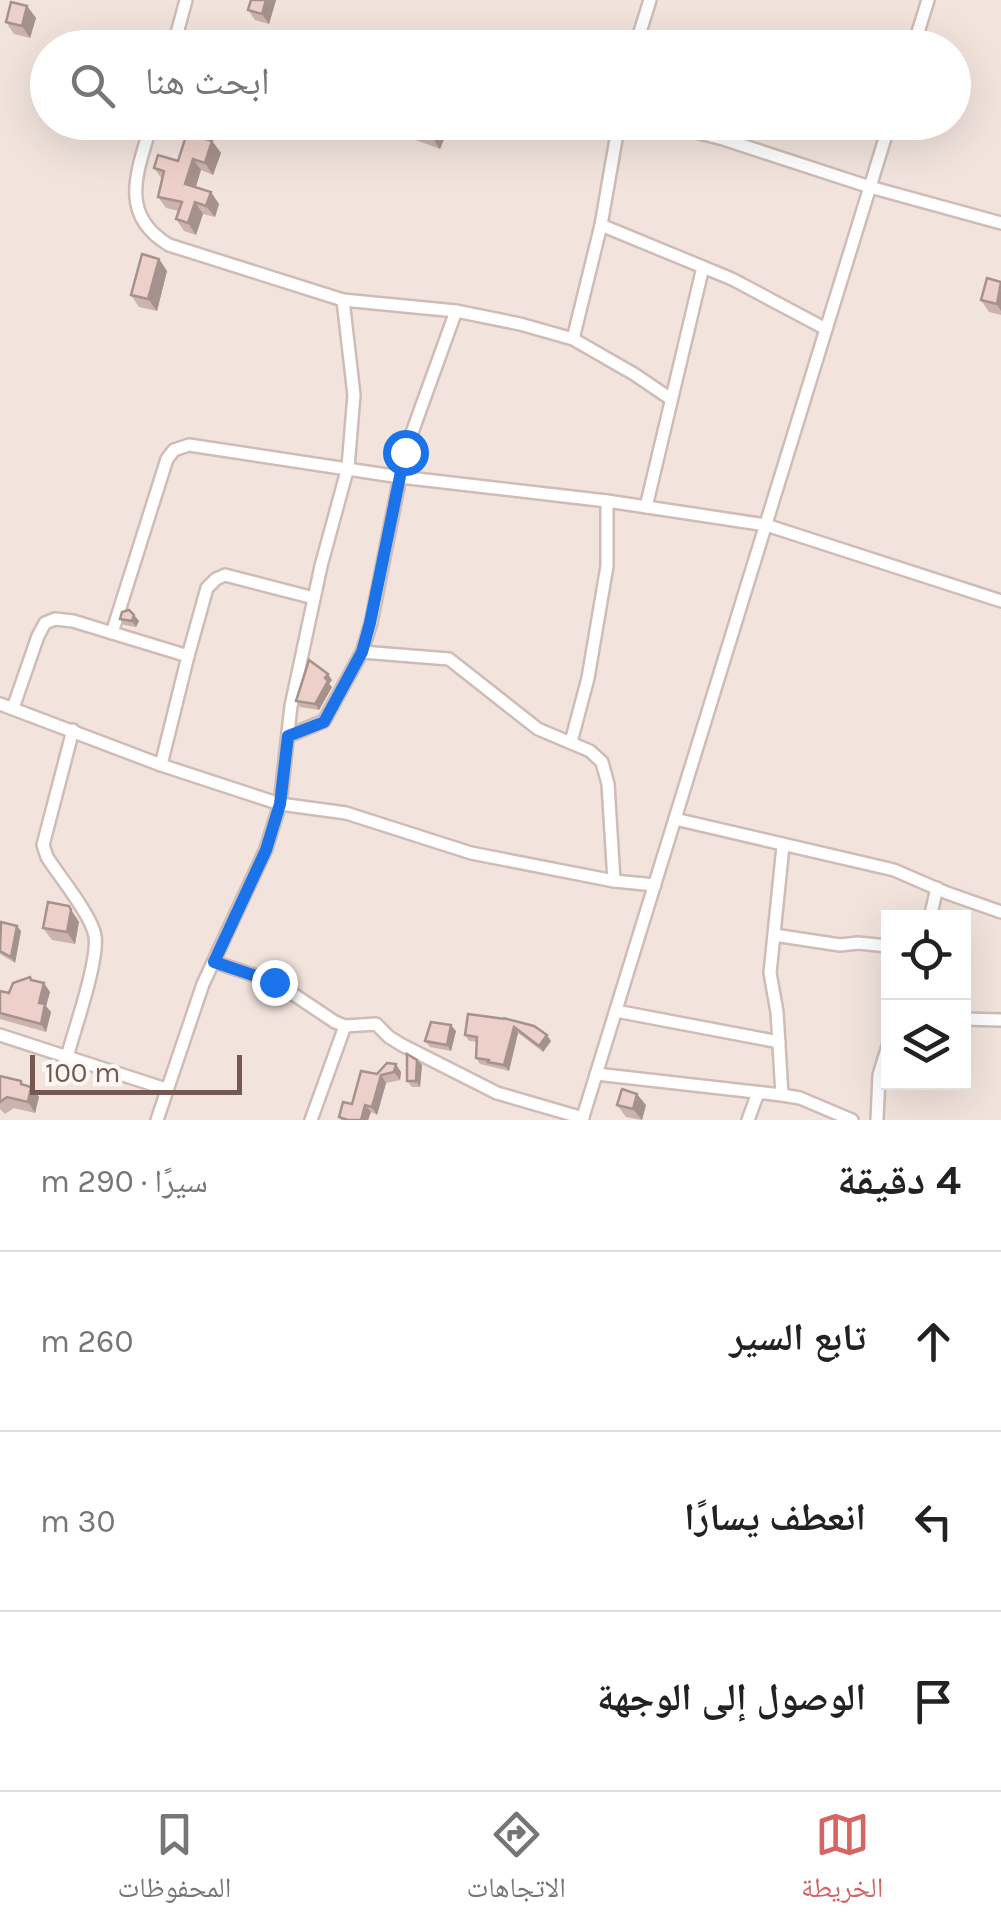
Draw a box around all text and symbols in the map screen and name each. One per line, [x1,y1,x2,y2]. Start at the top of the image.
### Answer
search box [30,30,971,140]
icon: search [65,58,120,113]
text: ابحث هنا [145,59,270,104]
route start [383,430,429,476]
map controls [881,910,971,1090]
button: locate [881,910,971,1000]
route end [252,960,298,1006]
button: layers [881,1000,971,1090]
scale bar [30,1050,242,1094]
text: 100 m [45,1056,120,1089]
text: 4 دقيقة [837,1155,961,1205]
text: سيرًا · 290 m [40,1163,208,1200]
icon: ahead [906,1314,961,1369]
text: تابع السير [730,1315,866,1360]
text: 260 m [40,1323,133,1360]
icon: left [906,1494,961,1549]
text: انعطف يسارًا [684,1495,866,1540]
text: 30 m [40,1503,115,1540]
icon: arrive [906,1674,961,1729]
text: الوصول إلى الوجهة [597,1675,866,1720]
tab: المحفوظات [118,1807,231,1915]
tab: الاتجاهات [467,1807,566,1915]
tab: الخريطة [801,1807,883,1915]

